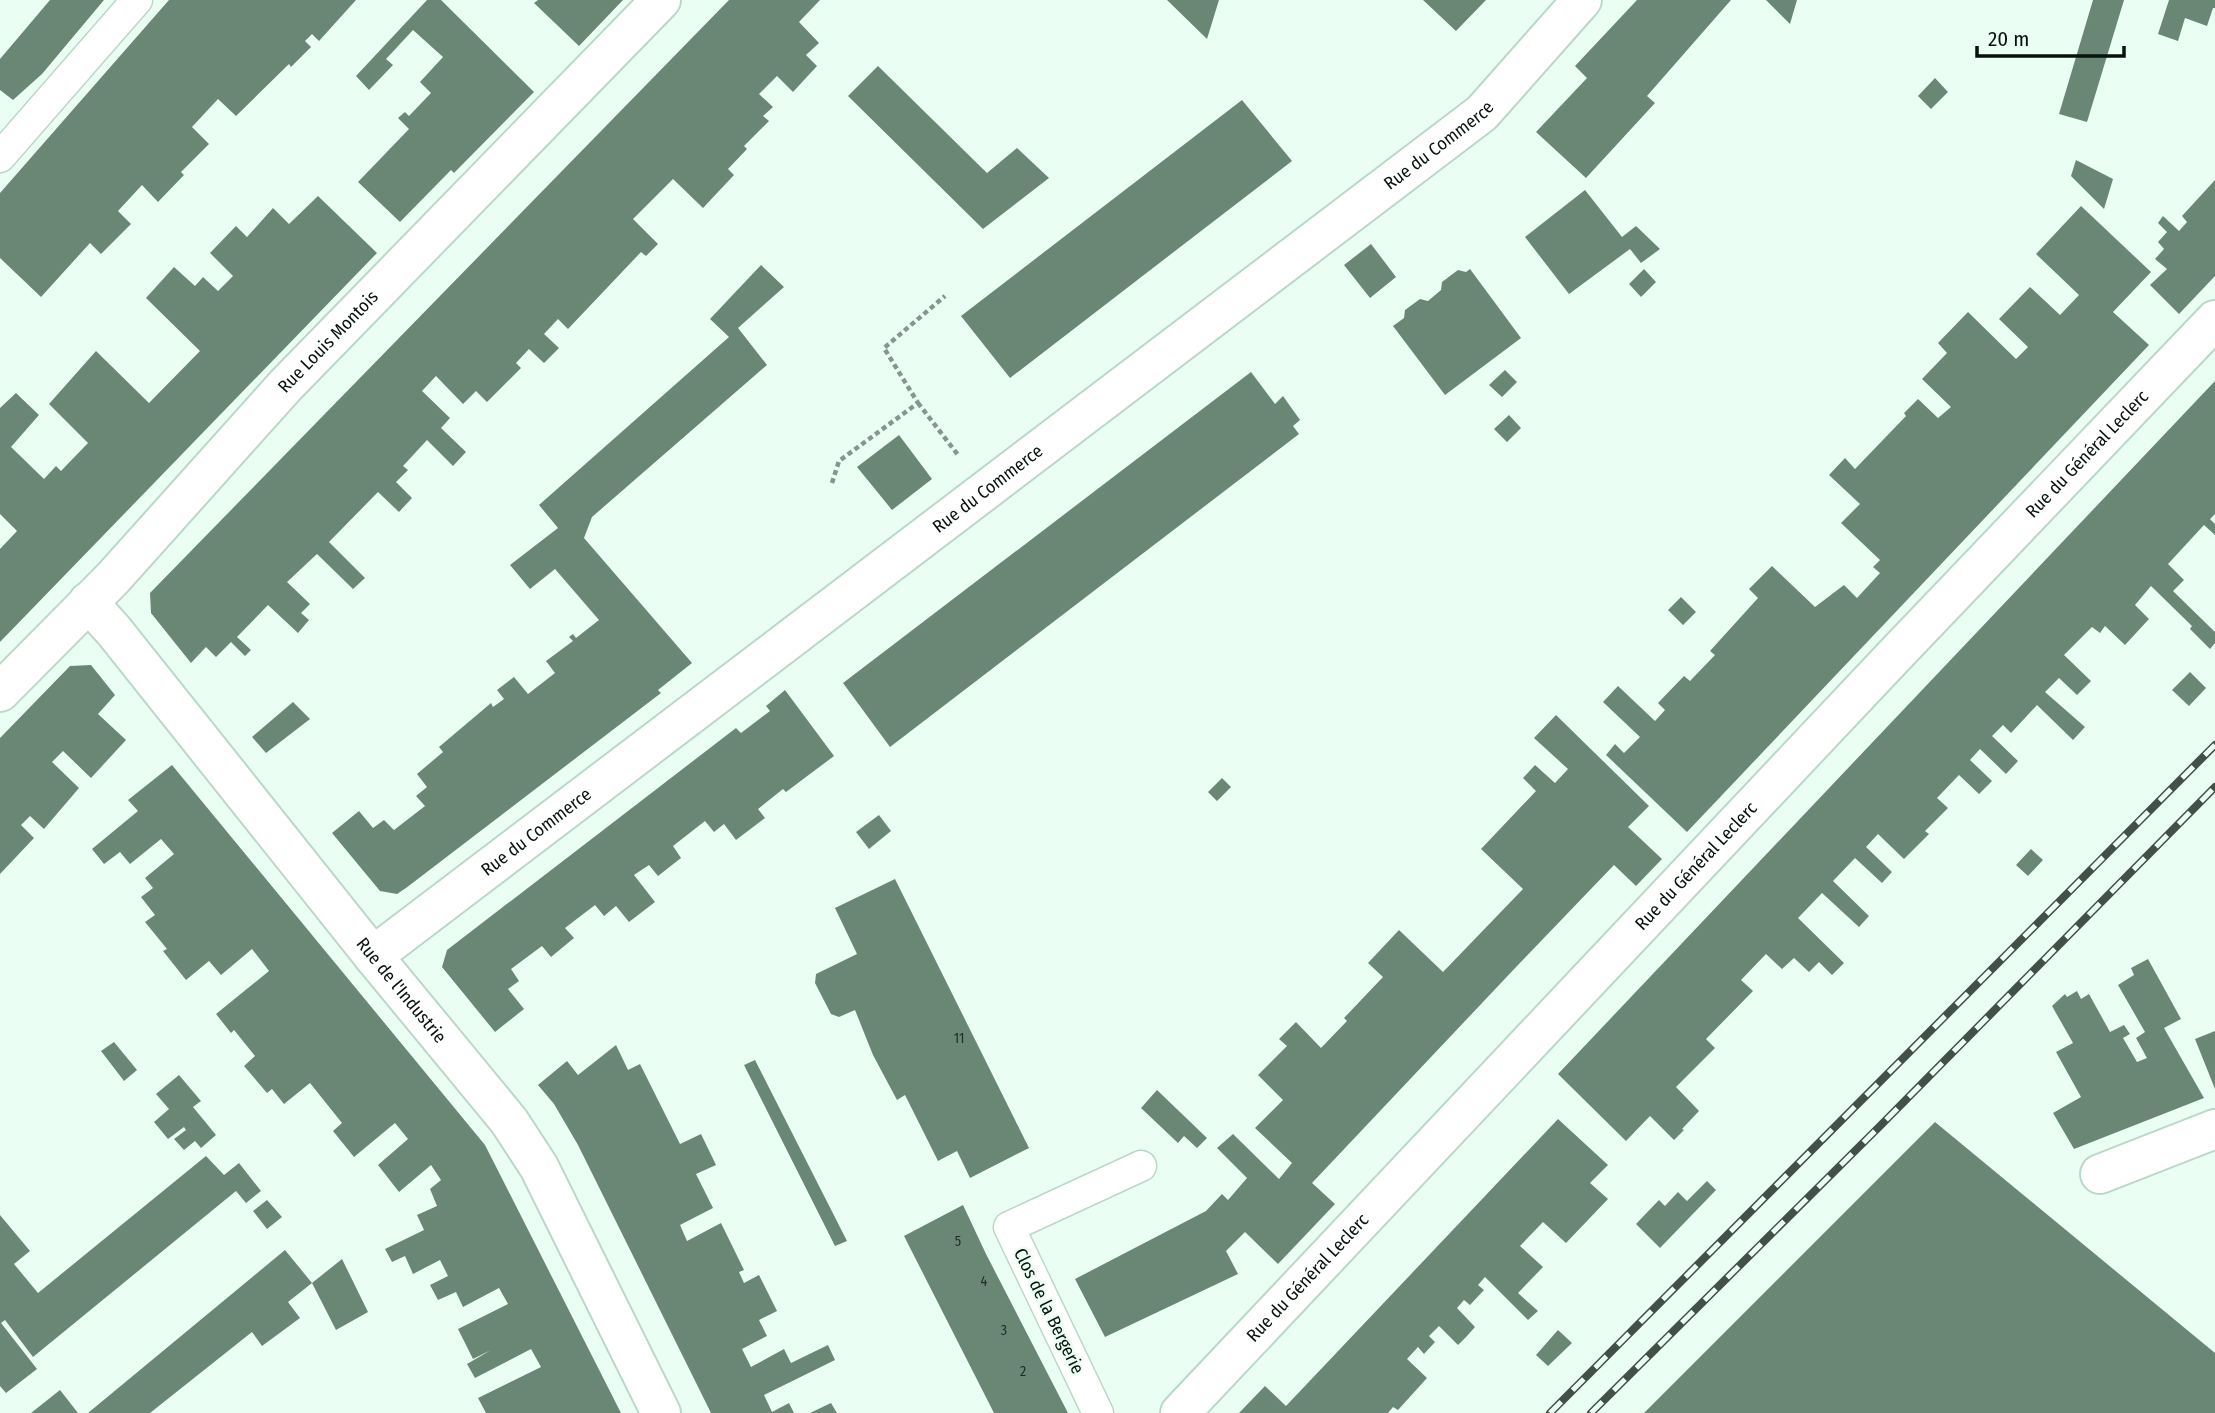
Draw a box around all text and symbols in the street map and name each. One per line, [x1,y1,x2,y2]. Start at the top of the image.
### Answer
scale bar [1977,14,2124,58]
text: 20 m [1988,26,2029,52]
street label: Rue du Commerce [1380,96,1498,195]
street label: Rue Louis Montois [273,286,383,397]
street label: Rue du Général Leclerc [2021,385,2153,522]
street label: Rue du Commerce [928,440,1047,538]
street label: Rue du Commerce [477,783,596,881]
street label: Rue du Général Leclerc [1630,797,1762,935]
street label: Rue de l'Industrie [352,933,451,1048]
house number: 11 [954,1030,964,1047]
street label: Rue du Général Leclerc [1242,1209,1373,1346]
house number: 5 [955,1233,961,1250]
street label: Clos de la Bergerie [1009,1245,1089,1377]
house number: 4 [981,1273,988,1290]
house number: 3 [1001,1322,1007,1339]
house number: 2 [1020,1363,1026,1380]

